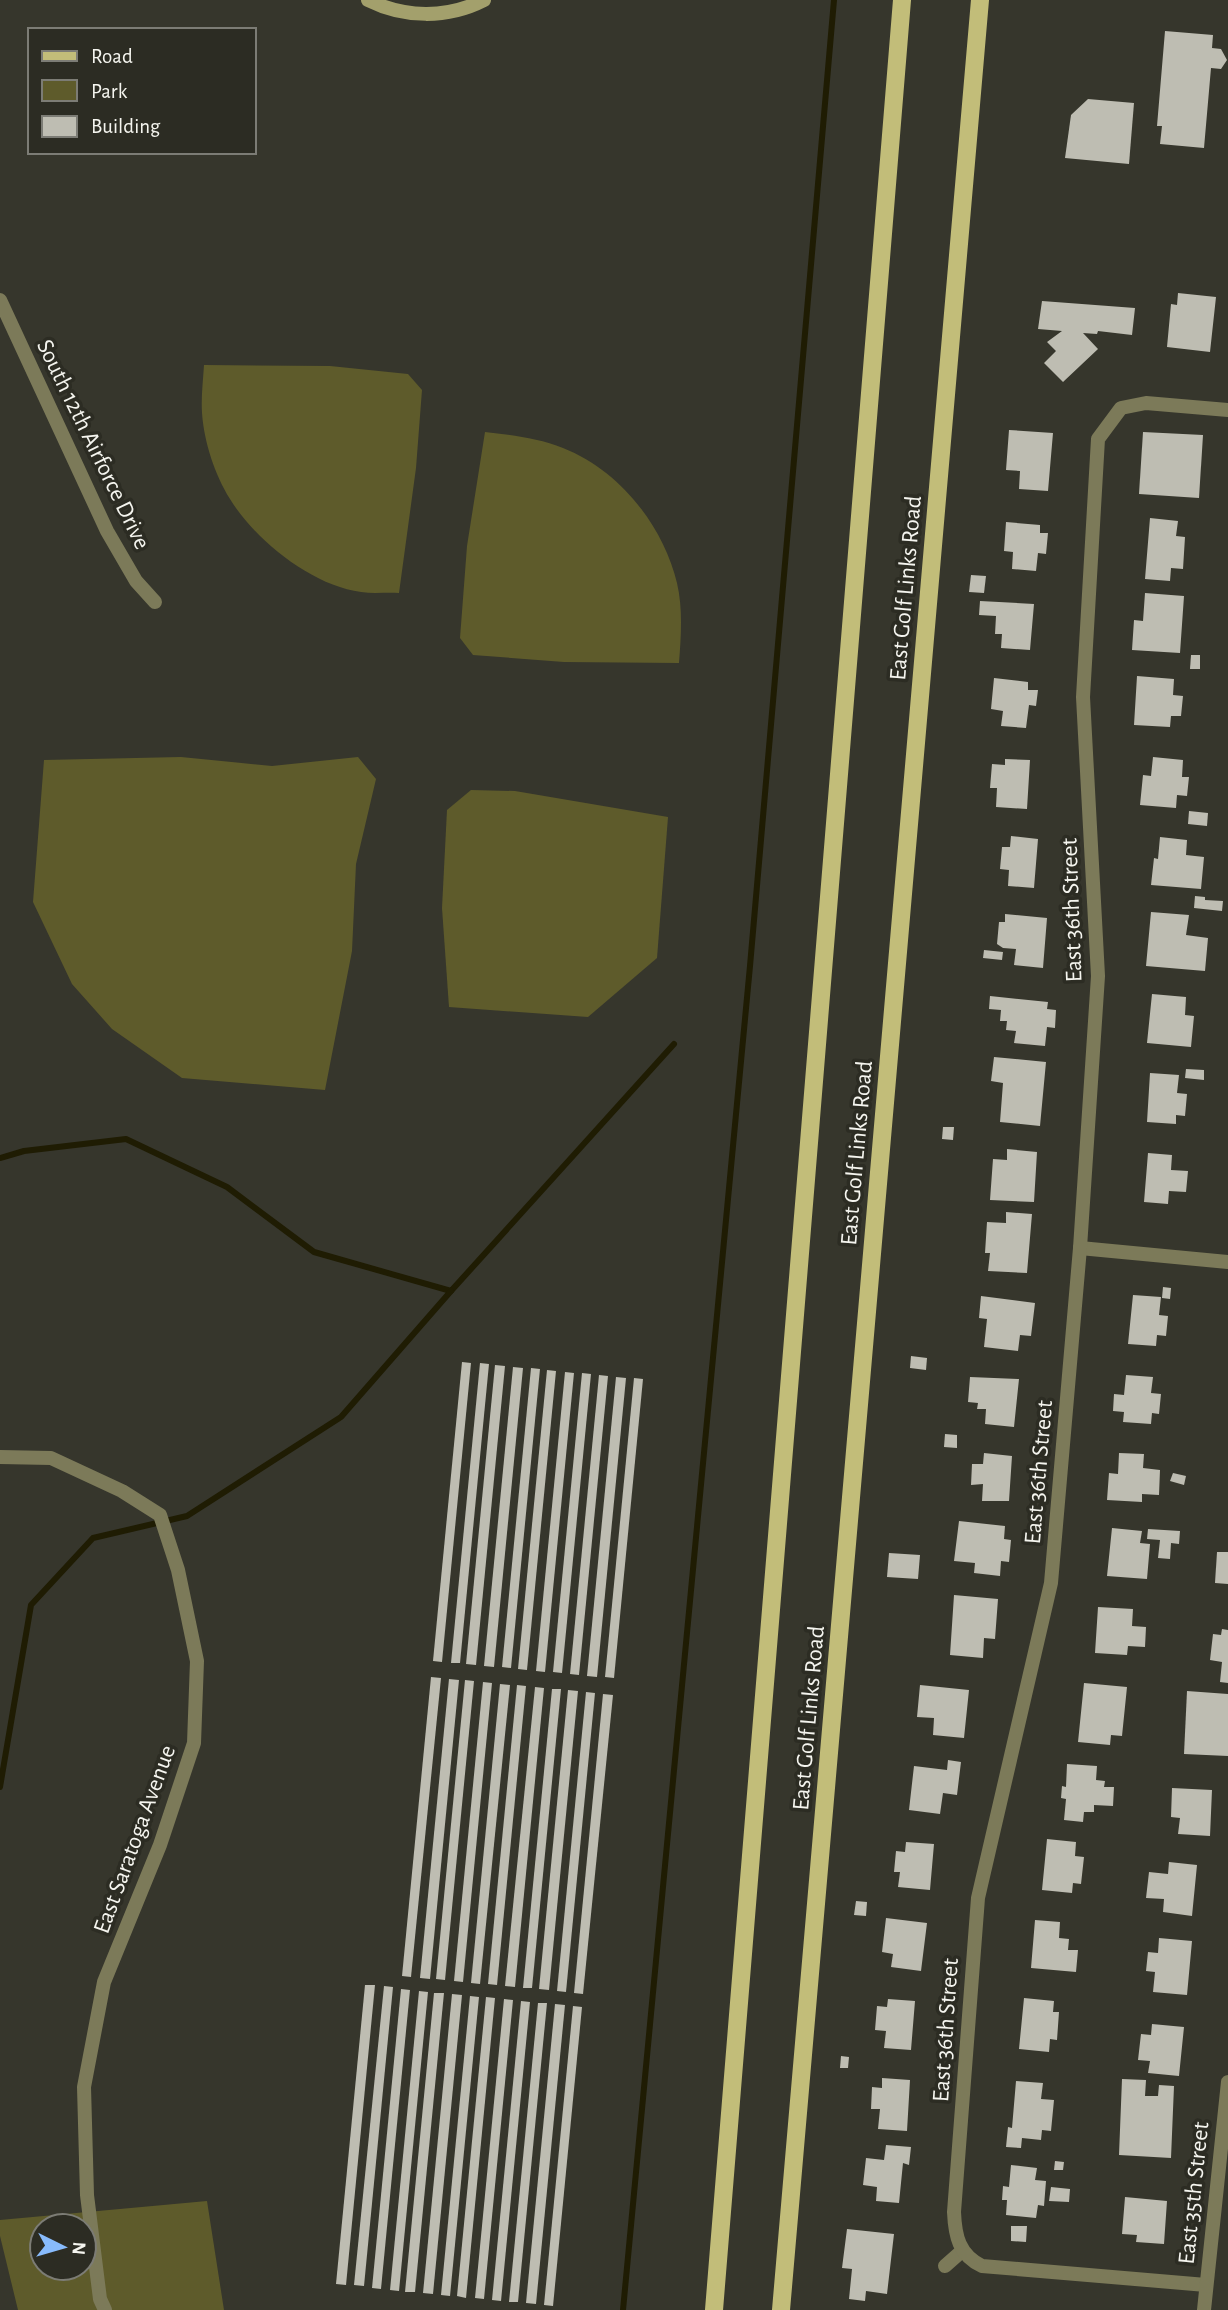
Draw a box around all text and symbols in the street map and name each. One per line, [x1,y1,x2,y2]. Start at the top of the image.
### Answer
legend [28,28,256,154]
text: Road [91,46,133,67]
text: Park [91,81,128,102]
text: Building [91,116,161,137]
street label: South 12th Airforce Drive [32,336,154,553]
street label: East Golf Links Road [886,495,926,681]
street label: East 36th Street [1057,837,1087,983]
street label: East Golf Links Road [837,1060,877,1246]
street label: East 36th Street [1021,1399,1057,1545]
street label: East Golf Links Road [789,1625,829,1811]
street label: East Saratoga Avenue [90,1742,180,1937]
street label: East 36th Street [929,1957,963,2103]
street label: East 35th Street [1175,2120,1213,2266]
north arrow [28,2212,98,2282]
text: N [68,2241,88,2256]

